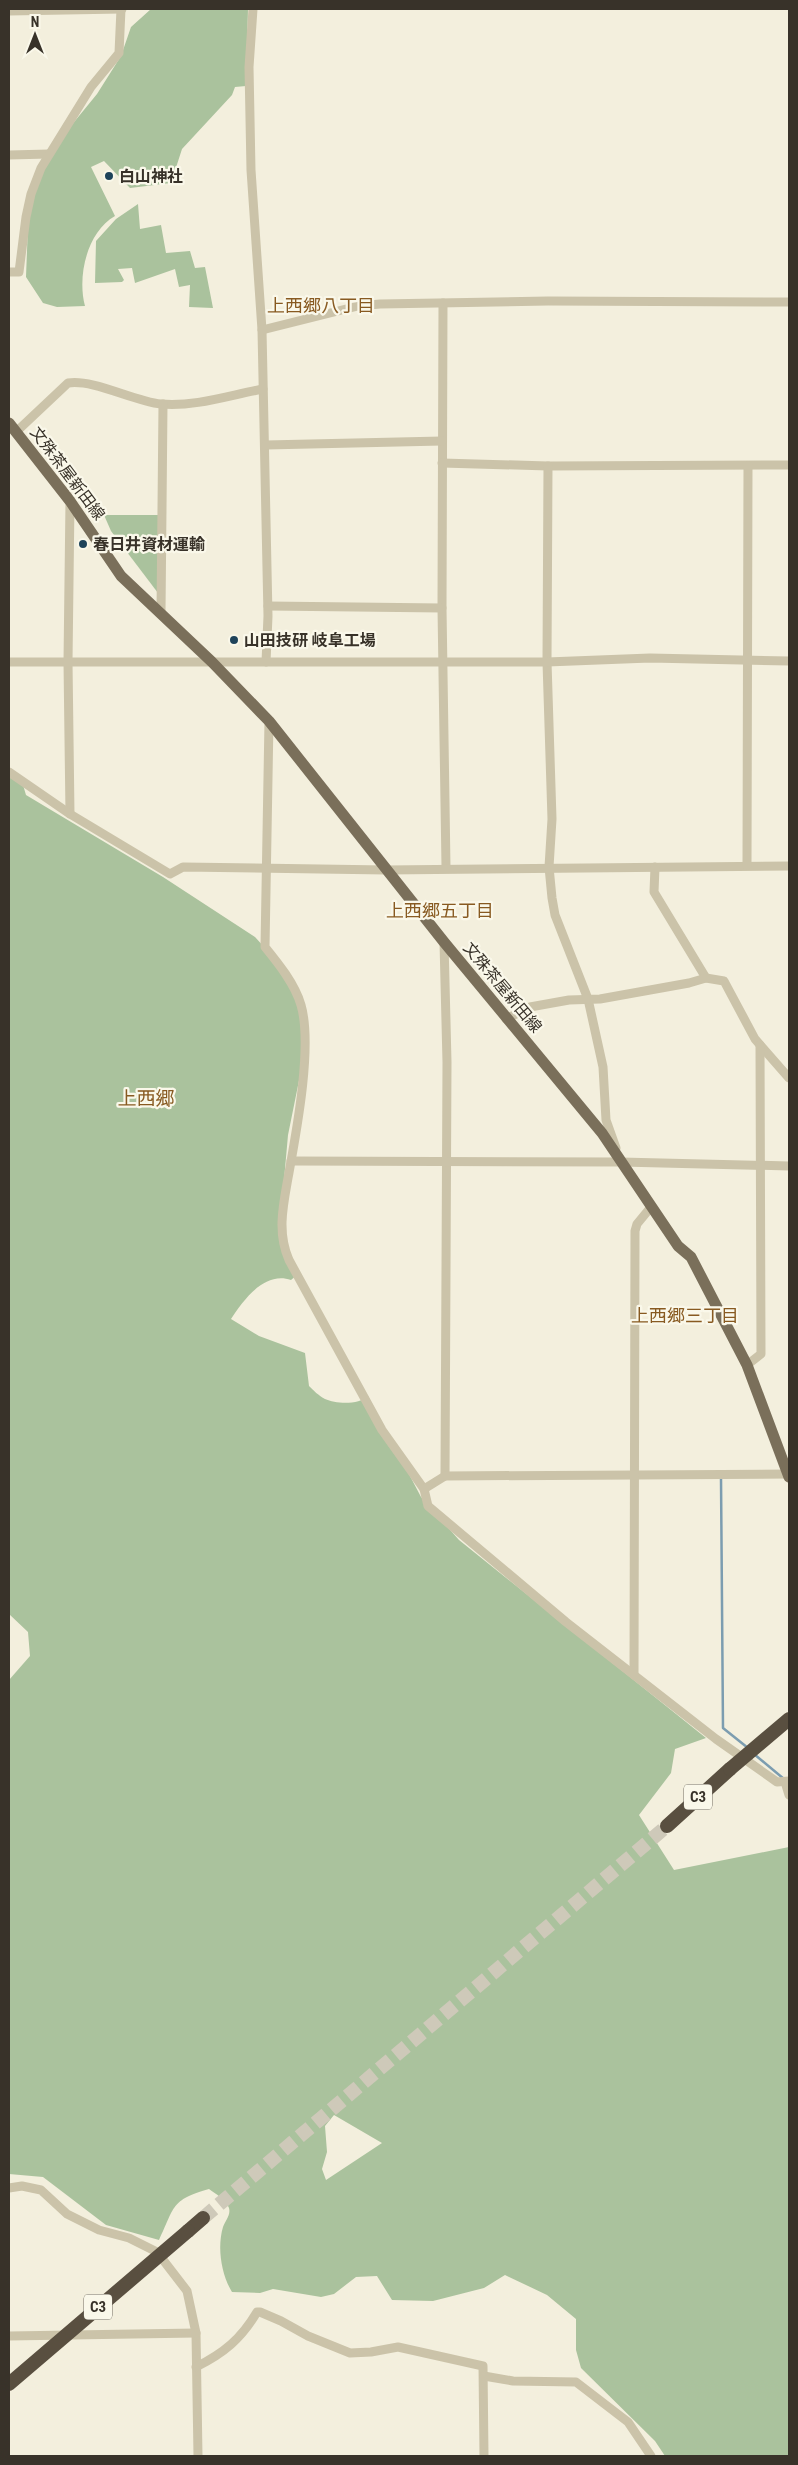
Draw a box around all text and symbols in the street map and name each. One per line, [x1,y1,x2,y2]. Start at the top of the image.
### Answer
north arrow [10,10,60,60]
text: N [31,14,39,30]
place label: 白山神社 [119,167,183,186]
marker: 白山神社 [103,170,115,182]
district label: 上西郷八丁目 [267,295,375,316]
street label: 文殊茶屋新田線 [26,423,109,524]
place label: 春日井資材運輸 [93,535,205,554]
marker: 春日井資材運輸 [77,538,89,550]
place label: 山田技研 岐阜工場 [244,631,376,650]
marker: 山田技研 岐阜工場 [228,634,240,646]
district label: 上西郷五丁目 [386,900,494,921]
street label: 文殊茶屋新田線 [459,938,546,1036]
district label: 上西郷 [117,1087,175,1110]
district label: 上西郷三丁目 [631,1305,739,1326]
road number: C3 [684,1784,712,1810]
road number: C3 [84,2294,112,2320]

